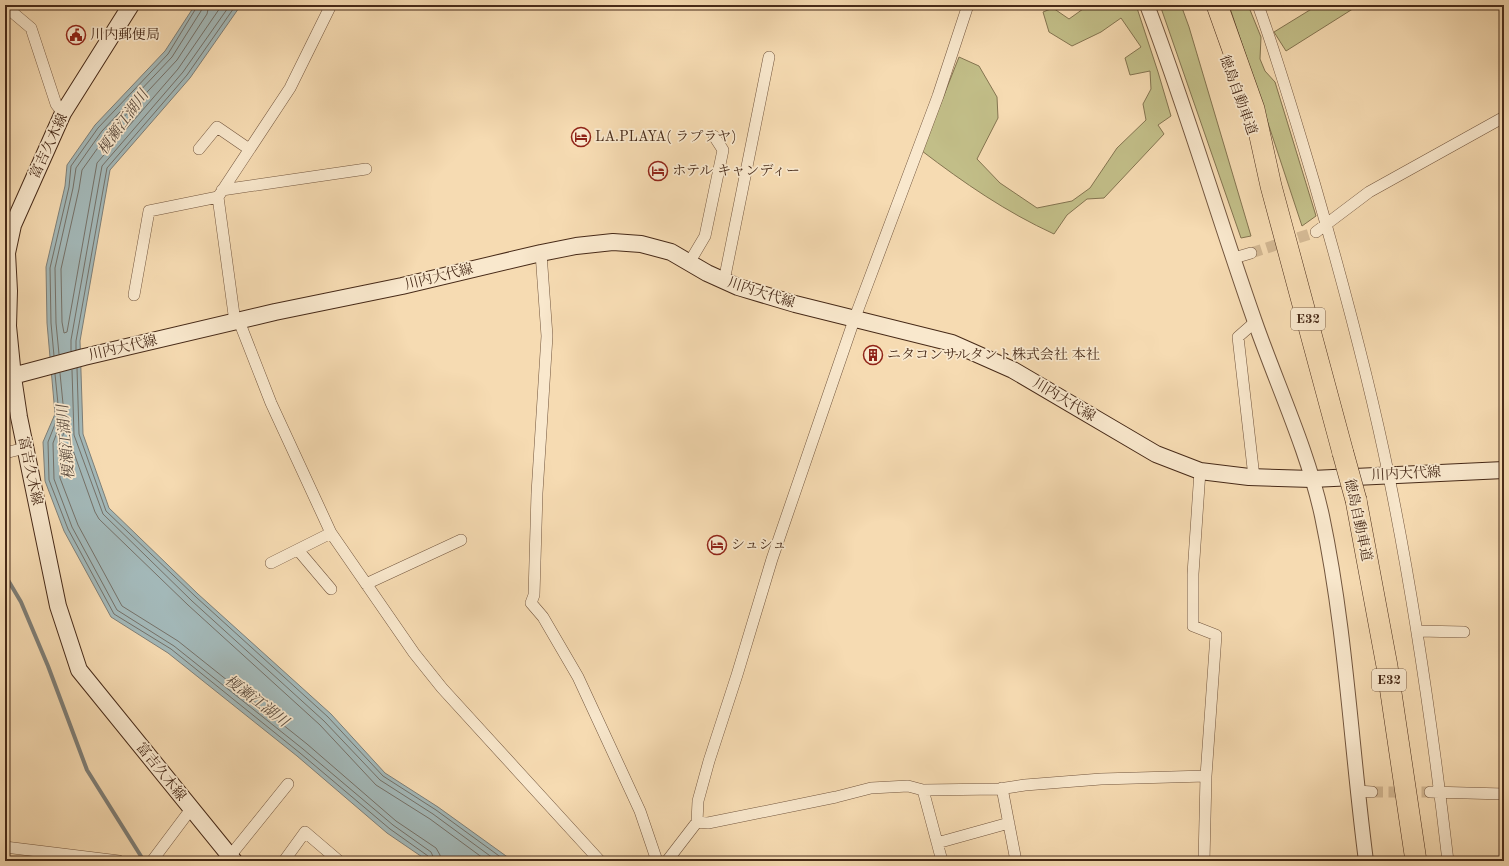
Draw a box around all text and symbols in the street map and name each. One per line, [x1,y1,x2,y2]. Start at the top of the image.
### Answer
public building icon: 川内郵便局 [65,24,87,46]
place label: 川内郵便局 [90,27,160,42]
street label: 徳島自動車道 [1217,53,1260,137]
water label: 榎瀬江湖川 [94,85,153,158]
street label: 富吉久木線 [27,111,70,181]
hotel icon: LA.PLAYA( ラプラヤ) [570,126,592,148]
place label: LA.PLAYA( ラプラヤ) [595,130,737,144]
hotel icon: ホテル キャンディー [647,160,669,182]
place label: ホテル キャンディー [672,163,800,178]
street label: 川内大代線 [403,261,475,292]
street label: 川内大代線 [726,275,797,310]
road number: E32 [1291,308,1325,330]
street label: 川内大代線 [87,332,159,363]
building icon: ニタコンサルタント株式会社 本社 [862,344,884,366]
place label: ニタコンサルタント株式会社 本社 [887,347,1100,362]
street label: 川内大代線 [1030,375,1098,424]
water label: 榎瀬江湖川 [54,402,78,480]
street label: 富吉久木線 [16,435,45,507]
street label: 川内大代線 [1371,464,1441,483]
street label: 徳島自動車道 [1342,477,1375,563]
hotel icon: シュシュ [706,534,728,556]
place label: シュシュ [731,538,786,552]
road number: E32 [1372,669,1406,691]
water label: 榎瀬江湖川 [222,672,293,732]
street label: 富吉久木線 [134,740,189,804]

